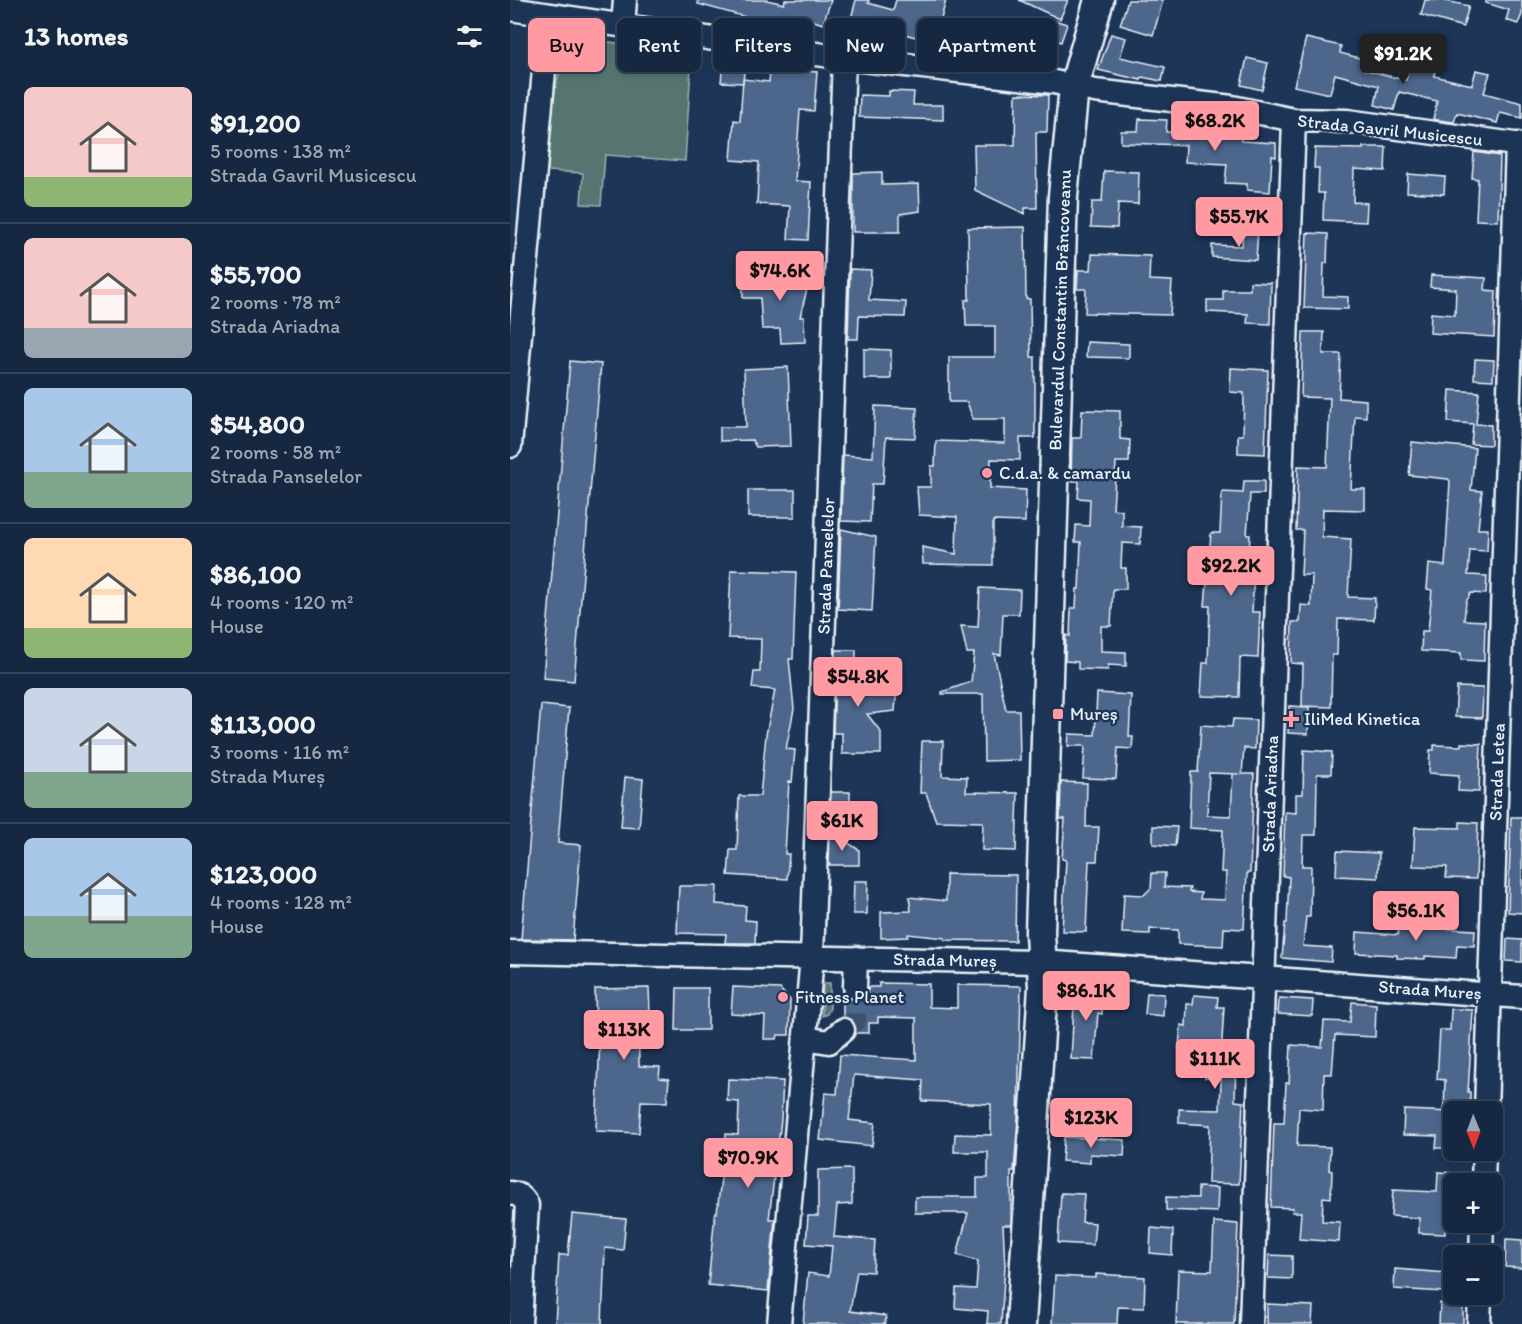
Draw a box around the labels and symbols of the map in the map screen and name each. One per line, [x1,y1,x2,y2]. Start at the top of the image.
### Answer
pin: $91.2K [1354,34,1452,85]
pin: $68.2K [1166,101,1264,152]
street label: Strada Gavril Musicescu [1296,109,1484,151]
street label: Bulevardul Constantin Brâncoveanu [1044,169,1076,451]
pin: $55.7K [1190,197,1288,248]
pin: $74.6K [731,251,829,302]
place label: C.d.a. & camardu [999,462,1131,484]
marker: C.d.a. & camardu [980,466,994,480]
street label: Strada Panselelor [813,497,839,635]
pin: $92.2K [1182,546,1280,597]
pin: $54.8K [809,657,907,708]
place label: Mureș [1070,703,1118,725]
marker: Mureș [1051,707,1065,721]
place label: IliMed Kinetica [1304,708,1421,730]
marker: IliMed Kinetica [1282,710,1300,728]
street label: Strada Letea [1484,723,1510,821]
street label: Strada Ariadna [1257,735,1283,853]
pin: $61K [806,801,878,852]
pin: $56.1K [1367,891,1465,942]
street label: Strada Mureș [893,948,997,972]
pin: $86.1K [1037,971,1135,1022]
street label: Strada Mureș [1378,975,1482,1005]
place label: Fitness Planet [795,986,904,1008]
marker: Fitness Planet [776,990,790,1004]
pin: $113K [582,1010,666,1061]
pin: $111K [1173,1039,1257,1090]
pin: $123K [1049,1098,1133,1149]
north arrow [1443,1101,1503,1161]
pin: $70.9K [699,1138,797,1189]

